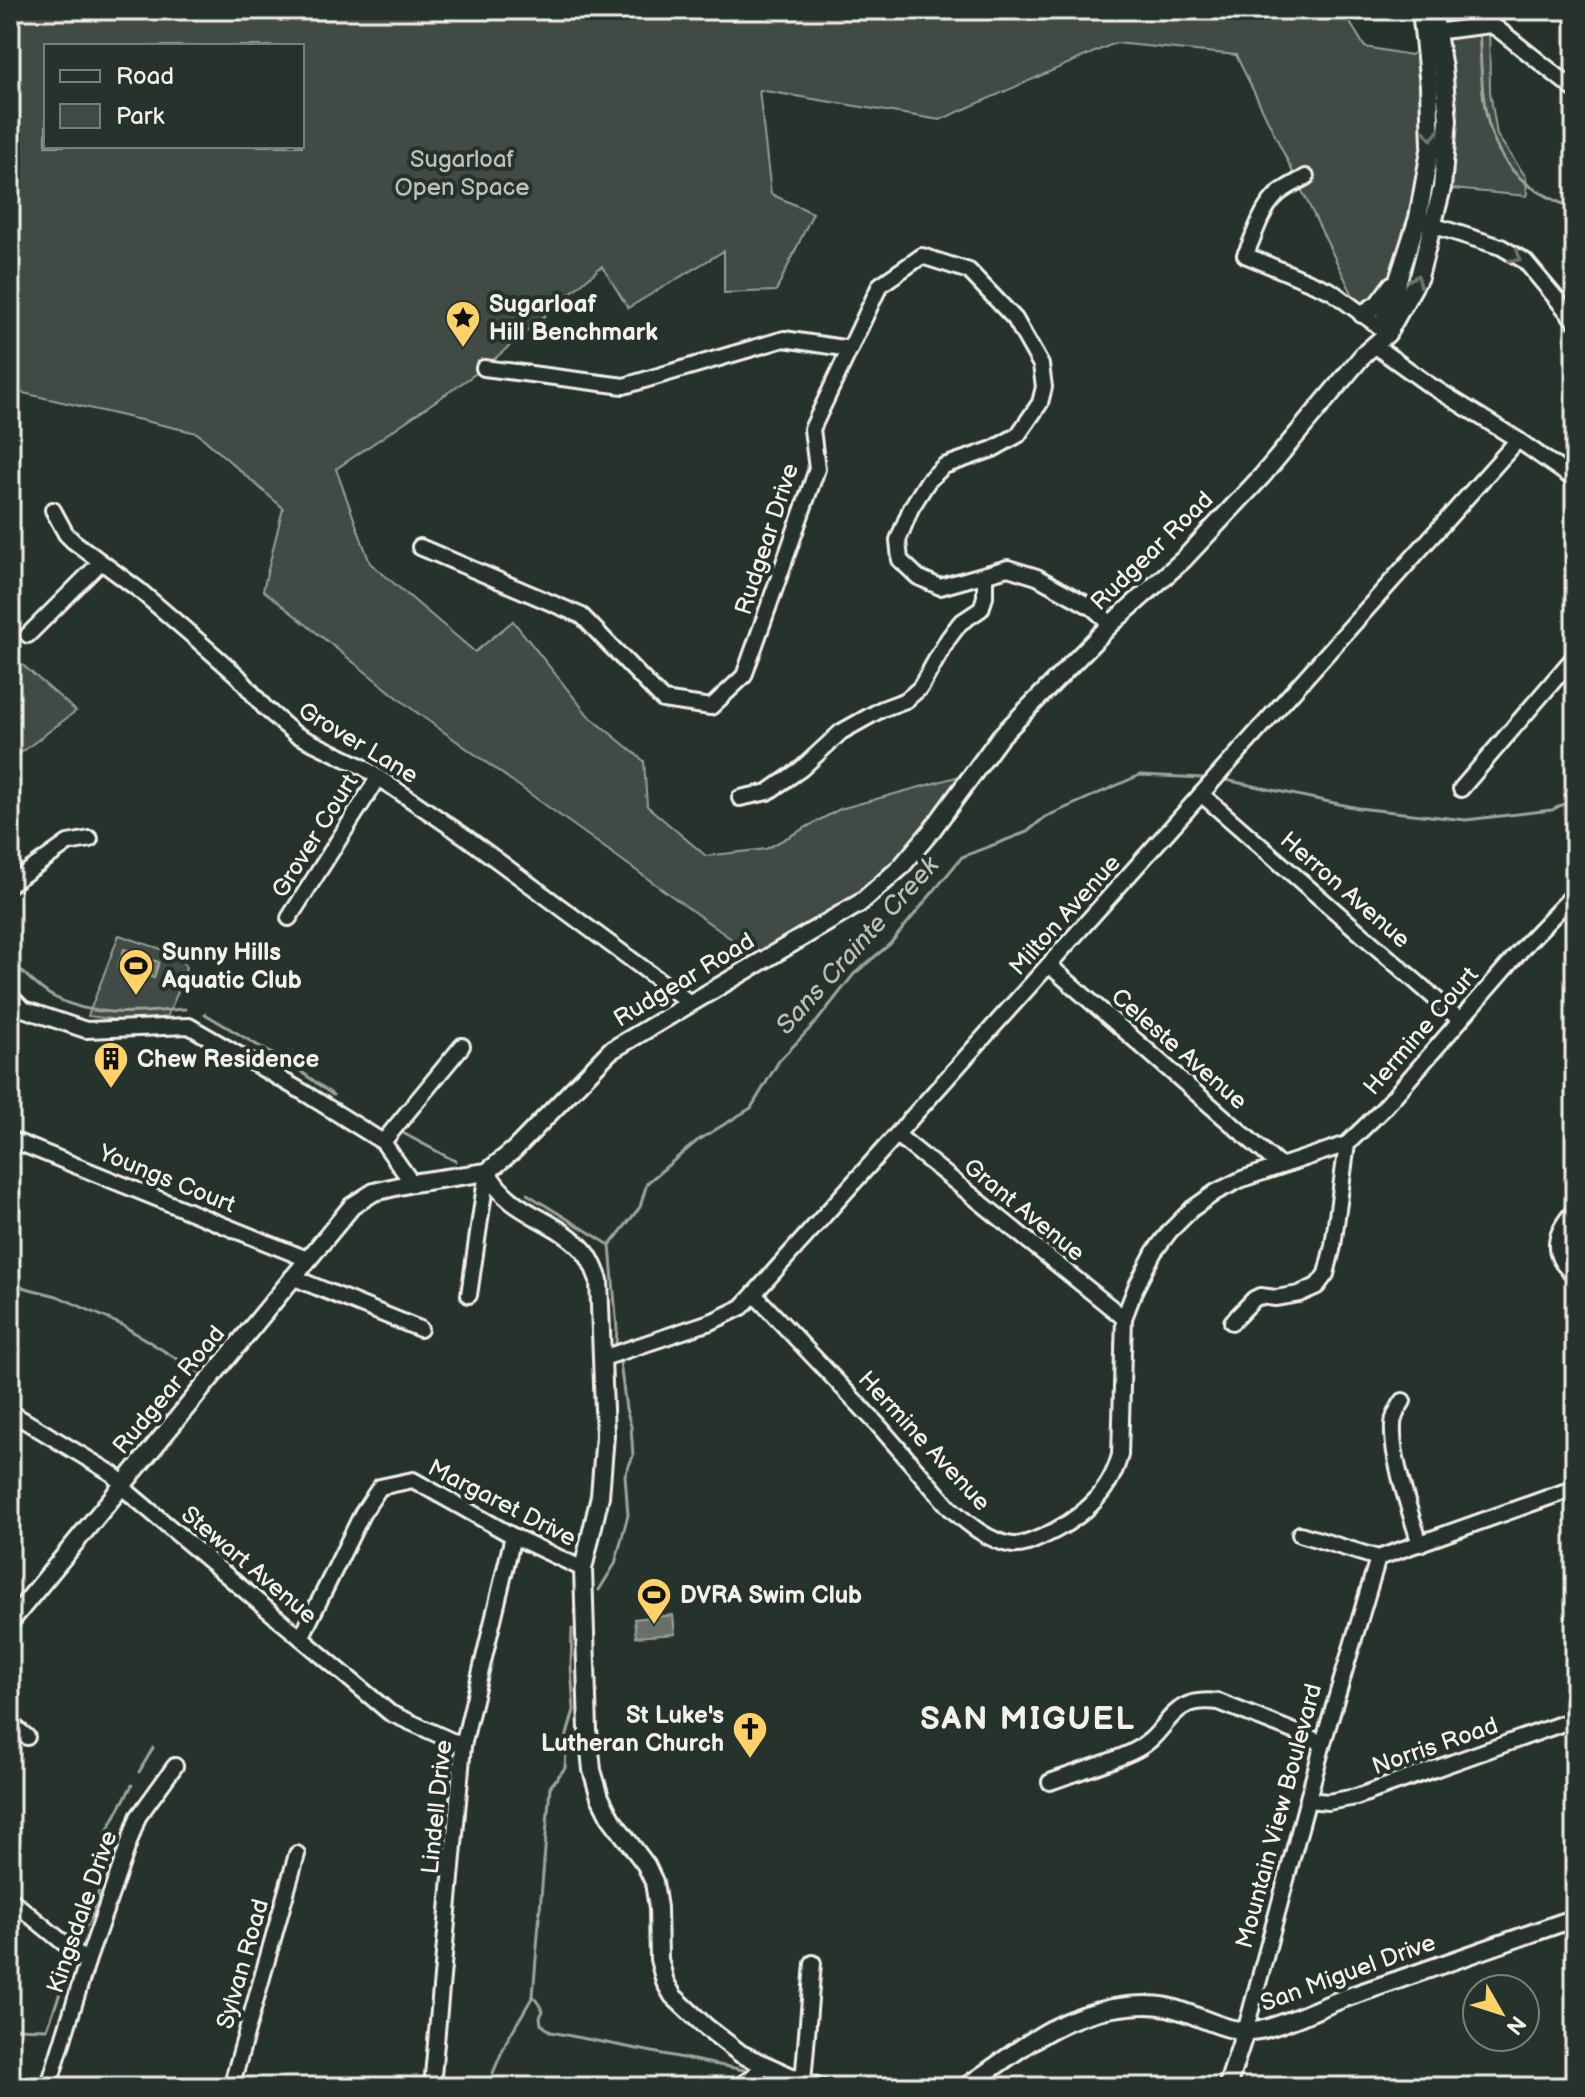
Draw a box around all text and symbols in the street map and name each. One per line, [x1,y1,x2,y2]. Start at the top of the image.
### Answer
legend [44,44,304,148]
text: Road [116,62,174,91]
text: Park [116,102,164,131]
one-way arrow [1422,129,1439,142]
park label: Sugarloaf Open Space [395,145,530,202]
one-way arrow [1508,247,1522,262]
one-way arrow [1406,273,1422,288]
place label: Sugarloaf Hill Benchmark [489,290,658,347]
place icon: Sugarloaf Hill Benchmark [444,299,482,349]
street label: Rudgear Drive [729,460,805,618]
street label: Rudgear Road [1085,485,1219,617]
street label: Grover Lane [293,696,423,790]
street label: Grover Court [265,768,365,903]
street label: Herron Avenue [1274,826,1416,954]
street label: Milton Avenue [1003,849,1127,981]
water label: Sans Crainte Creek [770,850,947,1041]
street label: Rudgear Road [608,927,760,1033]
place label: Sunny Hills Aquatic Club [161,938,302,995]
sports icon: Sunny Hills Aquatic Club [117,947,155,997]
street label: Hermine Court [1357,961,1485,1101]
street label: Celeste Avenue [1105,982,1253,1116]
building icon: Chew Residence [92,1040,130,1090]
place label: Chew Residence [137,1045,319,1074]
street label: Youngs Court [94,1138,240,1220]
street label: Grant Avenue [957,1152,1091,1268]
street label: Rudgear Road [107,1320,231,1460]
street label: Hermine Avenue [852,1365,996,1517]
street label: Margaret Drive [423,1453,581,1553]
street label: Stewart Avenue [175,1500,323,1630]
sports icon: DVRA Swim Club [635,1576,673,1626]
place label: DVRA Swim Club [680,1581,862,1610]
street label: Mountain View Boulevard [1230,1681,1328,1951]
district label: SAN MIGUEL [920,1700,1136,1739]
place label: St Luke's Lutheran Church [541,1701,724,1758]
church icon: St Luke's Lutheran Church [731,1710,769,1760]
street label: Norris Road [1368,1711,1502,1781]
street label: Lindell Drive [416,1739,458,1875]
street label: Kingsdale Drive [41,1827,123,1997]
street label: Sylvan Road [211,1896,275,2032]
street label: San Miguel Drive [1257,1928,1439,2018]
north arrow [1461,1973,1541,2053]
text: N [1500,2010,1531,2040]

